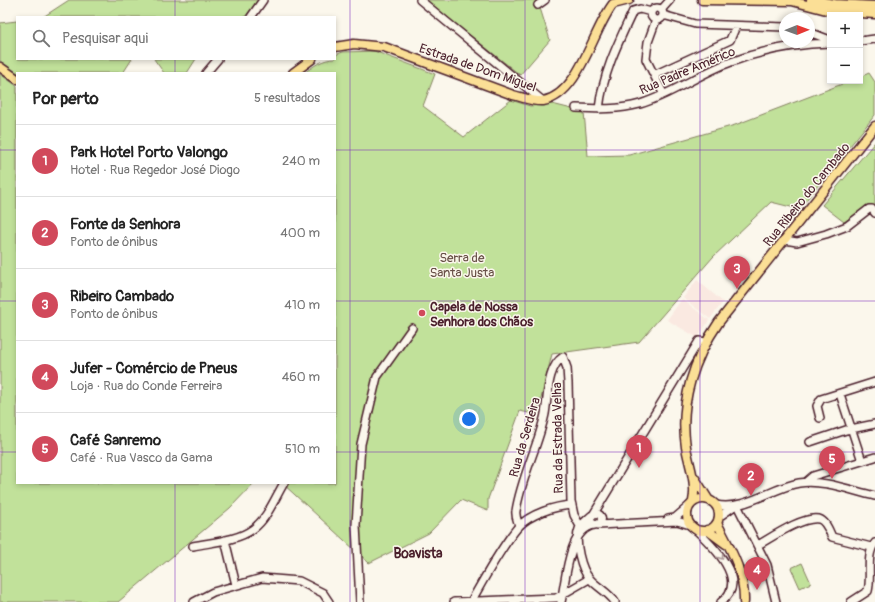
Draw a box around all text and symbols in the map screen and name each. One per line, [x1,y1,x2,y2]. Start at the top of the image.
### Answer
north arrow [779,12,815,48]
map controls [827,12,863,84]
button: + [827,12,863,48]
search box [16,16,336,60]
icon: search [30,27,52,49]
text: Pesquisar aqui [62,29,148,48]
street label: Estrada de Dom Miguel [417,40,538,96]
street label: Rua Padre Américo [637,43,738,98]
button: − [827,48,863,84]
text: Por perto [32,88,99,109]
text: 5 resultados [254,90,320,106]
street label: Rua Ribeiro do Cambado [760,139,854,250]
text: Park Hotel Porto Valongo [70,143,228,162]
text: 1 [42,153,48,169]
text: 240 m [282,153,320,169]
text: Hotel · Rua Regedor José Diogo [70,162,240,178]
text: Fonte da Senhora [70,215,181,234]
text: 2 [41,225,49,241]
text: 400 m [280,225,320,241]
text: Ponto de ônibus [70,234,158,250]
park label: Serra de Santa Justa [430,250,494,281]
pin: 3 [724,256,750,289]
text: Ribeiro Cambado [70,287,174,306]
text: 3 [41,297,49,313]
text: 410 m [284,297,320,313]
place label: Capela de Nossa Senhora dos Chãos [430,299,533,330]
text: Ponto de ônibus [70,306,158,322]
marker: Capela de Nossa Senhora dos Chãos [417,308,427,318]
text: Jufer - Comércio de Pneus [70,359,237,378]
text: 4 [41,369,49,385]
text: 460 m [282,369,320,385]
text: Loja · Rua do Conde Ferreira [70,378,222,394]
street label: Rua da Estrada Velha [549,382,567,494]
street label: Rua da Serdeira [506,395,544,479]
your location [459,409,479,429]
text: Café Sanremo [70,431,161,450]
pin: 1 [626,435,652,468]
text: 5 [41,441,49,457]
text: 510 m [285,441,320,457]
pin: 5 [819,446,845,479]
text: Café · Rua Vasco da Gama [70,450,213,466]
pin: 2 [738,463,764,496]
district label: Boavista [393,545,443,562]
one-way arrow [716,553,724,560]
pin: 4 [744,557,770,590]

